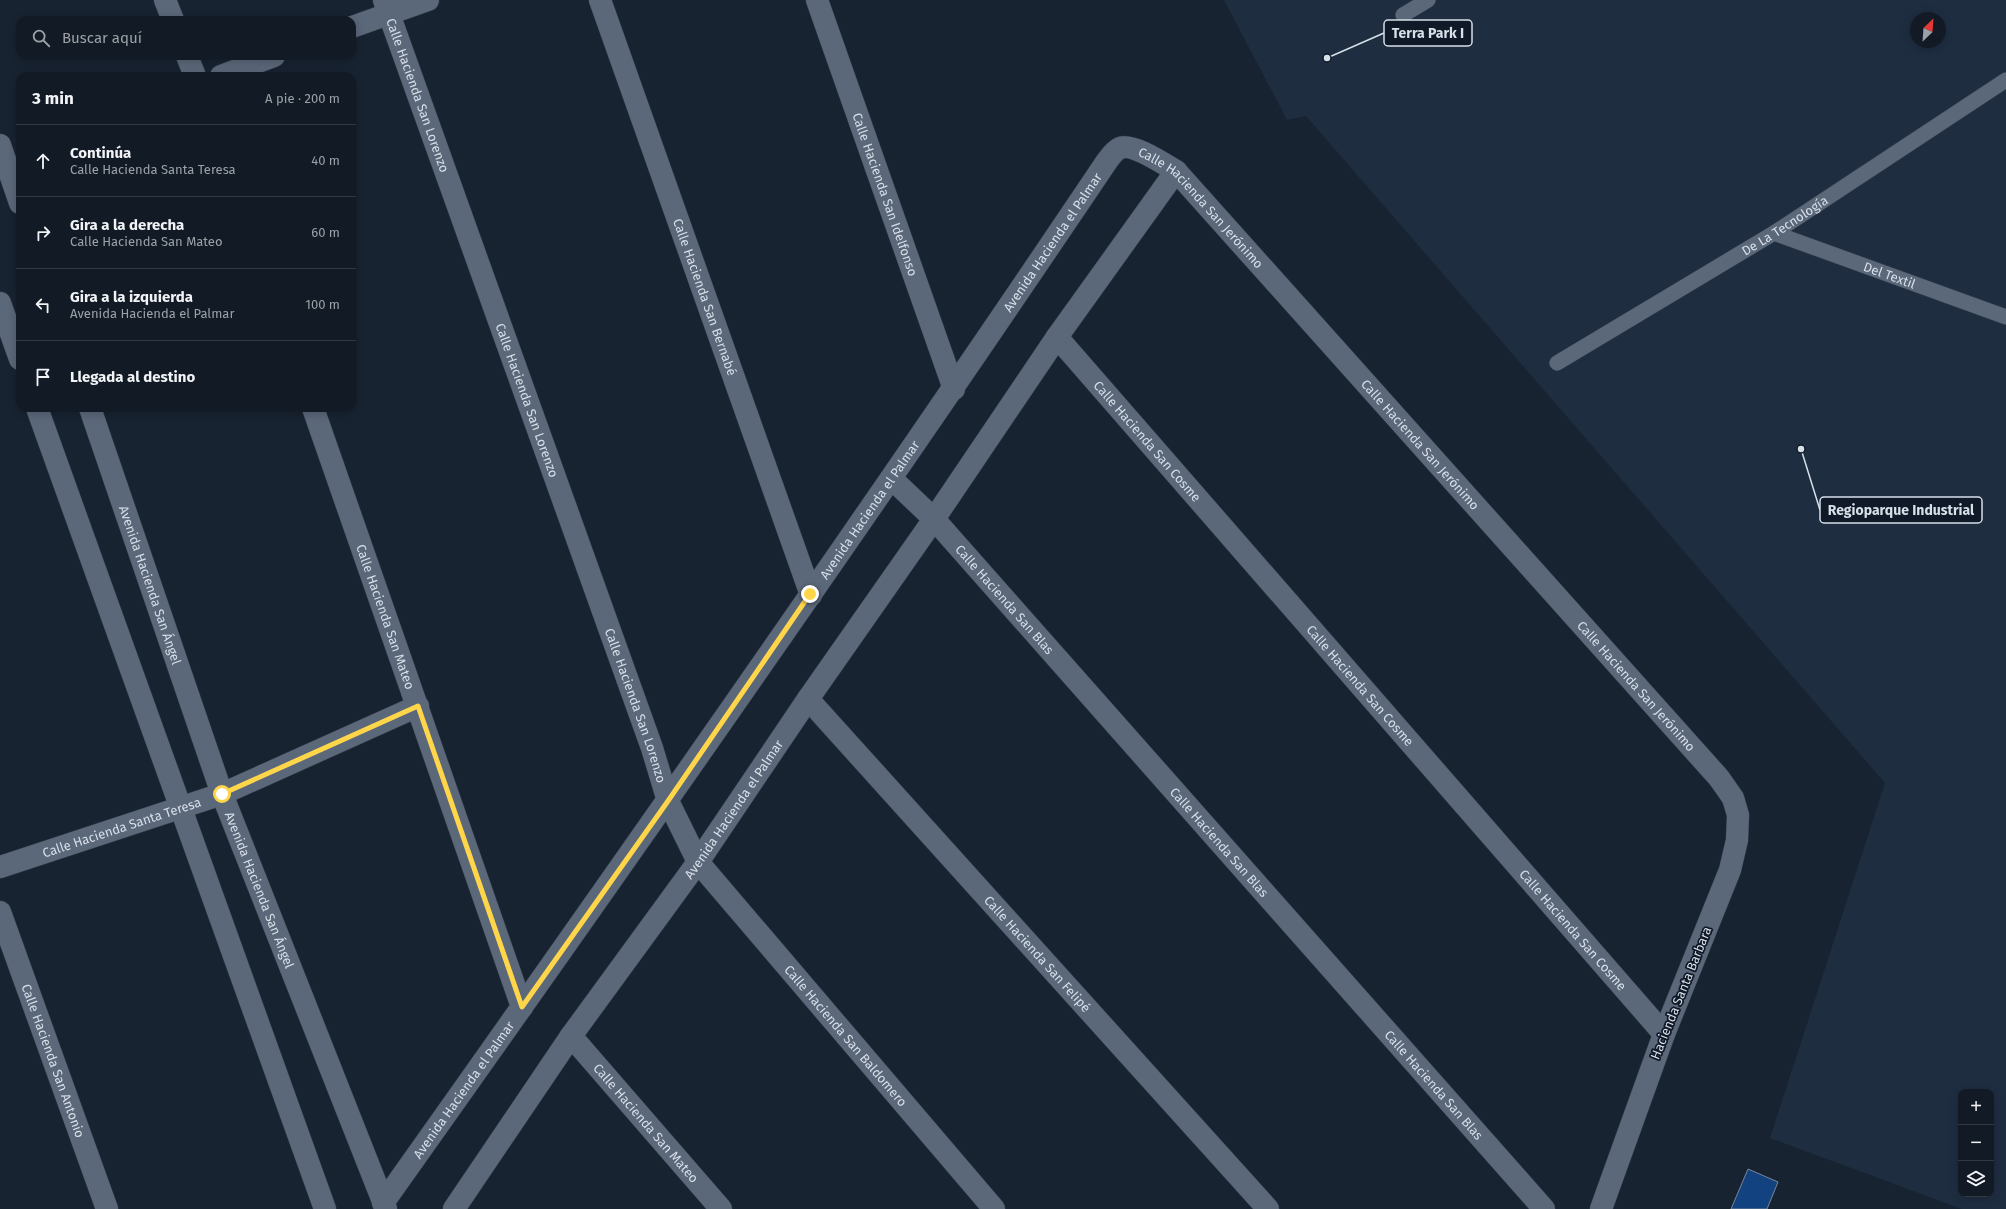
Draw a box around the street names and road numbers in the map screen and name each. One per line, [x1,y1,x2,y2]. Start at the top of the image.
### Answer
street label: Calle Hacienda San Lorenzo [384,16,453,174]
street label: Calle Hacienda San Idelfonso [850,111,921,278]
street label: Calle Hacienda San Jerónimo [1136,144,1267,271]
street label: Avenida Hacienda el Palmar [1000,170,1105,314]
street label: De La Tecnología [1739,192,1830,258]
street label: Calle Hacienda San Bernabé [670,216,740,378]
street label: Del Textil [1862,259,1918,291]
street label: Calle Hacienda San Lorenzo [493,321,562,479]
street label: Calle Hacienda San Jerónimo [1358,376,1483,513]
street label: Calle Hacienda San Cosme [1091,378,1204,505]
street label: Avenida Hacienda el Palmar [816,438,922,582]
street label: Avenida Hacienda San Ángel [116,503,185,667]
street label: Calle Hacienda San Blas [953,541,1057,657]
street label: Calle Hacienda San Mateo [354,542,418,691]
street label: Calle Hacienda San Jerónimo [1574,618,1699,754]
street label: Calle Hacienda San Cosme [1304,622,1417,749]
street label: Calle Hacienda San Lorenzo [602,626,670,784]
street label: Avenida Hacienda el Palmar [681,737,786,881]
street label: Calle Hacienda San Blas [1167,784,1272,900]
street label: Calle Hacienda Santa Teresa [40,794,203,860]
street label: Avenida Hacienda San Ángel [222,809,298,971]
street label: Calle Hacienda San Cosme [1517,866,1630,993]
street label: Calle Hacienda San Felipé [981,892,1094,1015]
street label: Hacienda Santa Barbara [1647,924,1715,1062]
street label: Calle Hacienda San Baldomero [782,962,910,1109]
street label: Calle Hacienda San Antonio [19,982,88,1140]
street label: Avenida Hacienda el Palmar [410,1018,517,1161]
street label: Calle Hacienda San Blas [1382,1027,1486,1142]
street label: Calle Hacienda San Mateo [591,1060,702,1185]

